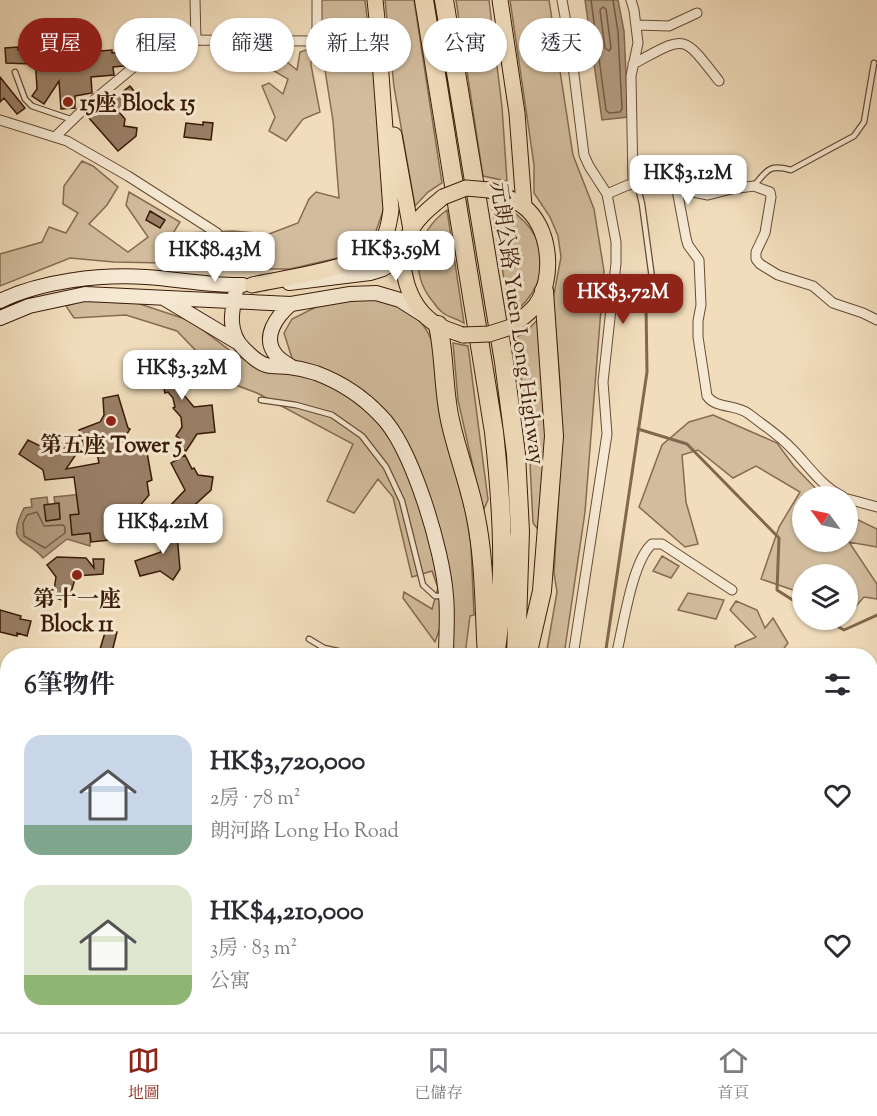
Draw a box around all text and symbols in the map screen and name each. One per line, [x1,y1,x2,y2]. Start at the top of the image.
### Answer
chip: 買屋 [18,18,102,72]
chip: 租屋 [114,18,198,72]
chip: 篩選 [210,18,294,72]
chip: 新上架 [306,18,411,72]
chip: 公寓 [423,18,507,72]
chip: 透天 [519,18,603,72]
place label: 15座 Block 15 [80,89,195,121]
marker: 15座 Block 15 [61,95,75,109]
pin: HK$3.12M [626,155,750,206]
text: HK$3.12M [644,160,732,189]
street label: 元朗公路 Yuen Long Highway [480,180,552,467]
pin: HK$3.59M [334,231,458,282]
pin: HK$8.43M [153,232,277,283]
text: HK$3.59M [351,236,441,265]
text: HK$8.43M [169,237,261,266]
pin: HK$3.72M [561,274,685,325]
text: HK$3.72M [577,279,669,308]
pin: HK$3.32M [120,350,244,401]
text: HK$3.32M [137,355,227,384]
marker: 第五座 Tower 5 [104,414,118,428]
place label: 第五座 Tower 5 [40,431,183,463]
north arrow [792,486,858,552]
map controls [792,486,858,630]
pin: HK$4.21M [101,504,225,555]
text: HK$4.21M [118,509,208,538]
button: layers [792,564,858,630]
marker: 第十一座 Block 11 [70,568,84,582]
place label: 第十一座 Block 11 [33,585,121,642]
text: 6筆物件 [24,668,115,705]
icon: filters [821,668,854,701]
text: HK$3,720,000 [210,744,365,781]
icon: home [72,759,144,831]
icon: heart [821,779,854,812]
text: 2房 · 78 m² [210,785,300,814]
text: 朗河路 Long Ho Road [210,818,399,847]
text: HK$4,210,000 [210,894,364,931]
icon: home [72,909,144,981]
icon: heart [821,929,854,962]
text: 3房 · 83 m² [210,935,297,964]
text: 公寓 [210,968,250,997]
tab: 地圖 [127,1044,160,1106]
tab: 已儲存 [414,1044,463,1106]
tab: 首頁 [717,1044,750,1106]

